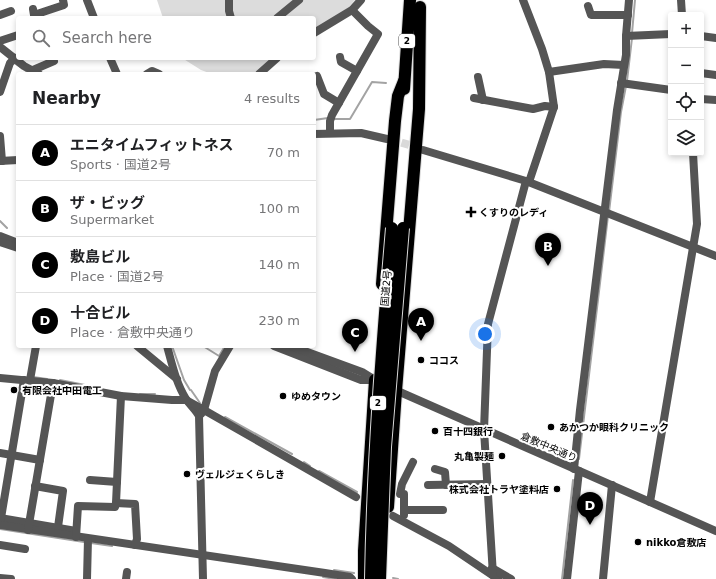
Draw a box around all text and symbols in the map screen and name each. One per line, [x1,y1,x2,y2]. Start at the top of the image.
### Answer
map controls [668,12,704,156]
button: + [668,12,704,48]
search box [16,16,316,60]
icon: search [30,27,52,49]
text: Search here [62,29,152,47]
road number: 2 [399,34,415,48]
button: − [668,48,704,84]
button: locate [668,84,704,120]
text: Nearby [32,88,101,108]
text: 4 results [244,91,300,106]
button: layers [668,120,704,156]
text: エニタイムフィットネス [70,136,234,154]
text: A [40,145,50,160]
text: 70 m [267,145,300,160]
text: Sports · 国道2号 [70,157,171,172]
text: ザ・ビッグ [70,194,145,212]
text: B [40,201,50,216]
text: 100 m [258,201,300,216]
marker: くすりのレディ [466,207,476,217]
place label: くすりのレディ [479,207,548,218]
text: Supermarket [70,212,154,227]
pin: B [535,233,561,266]
text: 敷島ビル [70,248,130,266]
text: C [40,257,50,272]
text: 140 m [258,257,300,272]
text: Place · 国道2号 [70,269,164,284]
street label: 国道2号 [379,269,393,307]
text: 十合ビル [70,304,130,322]
pin: A [408,308,434,341]
text: D [40,313,50,328]
text: 230 m [258,313,300,328]
pin: C [342,319,368,352]
your location [475,324,495,344]
text: Place · 倉敷中央通り [70,325,195,340]
marker: ココス [416,355,426,365]
place label: ココス [429,355,459,366]
marker: 有限会社中田電工 [9,385,19,395]
place label: 有限会社中田電工 [22,385,102,396]
marker: ゆめタウン [278,391,288,401]
place label: ゆめタウン [291,391,341,402]
road number: 2 [370,396,386,410]
marker: あかつか眼科クリニック [546,422,556,432]
place label: あかつか眼科クリニック [559,422,669,433]
marker: 百十四銀行 [430,426,440,436]
place label: 百十四銀行 [443,426,493,437]
street label: 倉敷中央通り [519,430,579,464]
place label: 丸亀製麺 [454,451,494,462]
marker: 丸亀製麺 [497,451,507,461]
marker: ヴェルジェくらしき [182,469,192,479]
place label: ヴェルジェくらしき [195,469,285,480]
place label: 株式会社トラヤ塗料店 [449,484,549,495]
marker: 株式会社トラヤ塗料店 [552,484,562,494]
pin: D [577,492,603,525]
marker: nikko倉敷店 [633,537,643,547]
place label: nikko倉敷店 [646,537,706,548]

